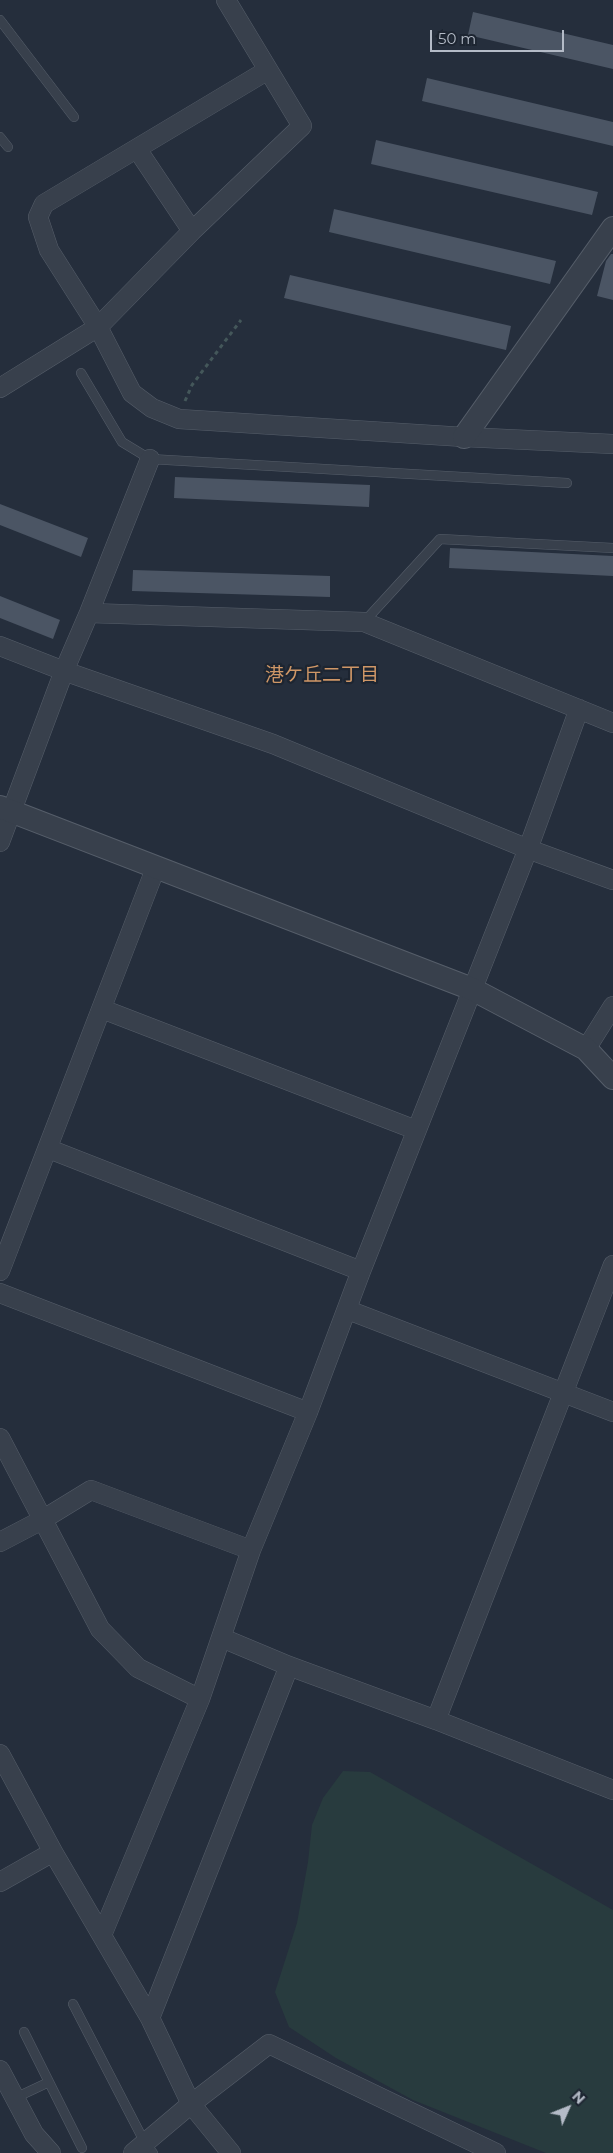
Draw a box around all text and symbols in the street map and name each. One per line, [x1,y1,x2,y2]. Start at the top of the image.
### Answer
scale bar [433,20,567,52]
text: 50 m [438,29,476,48]
district label: 港ケ丘二丁目 [265,664,379,686]
north arrow [543,2083,593,2133]
text: N [568,2087,589,2108]

